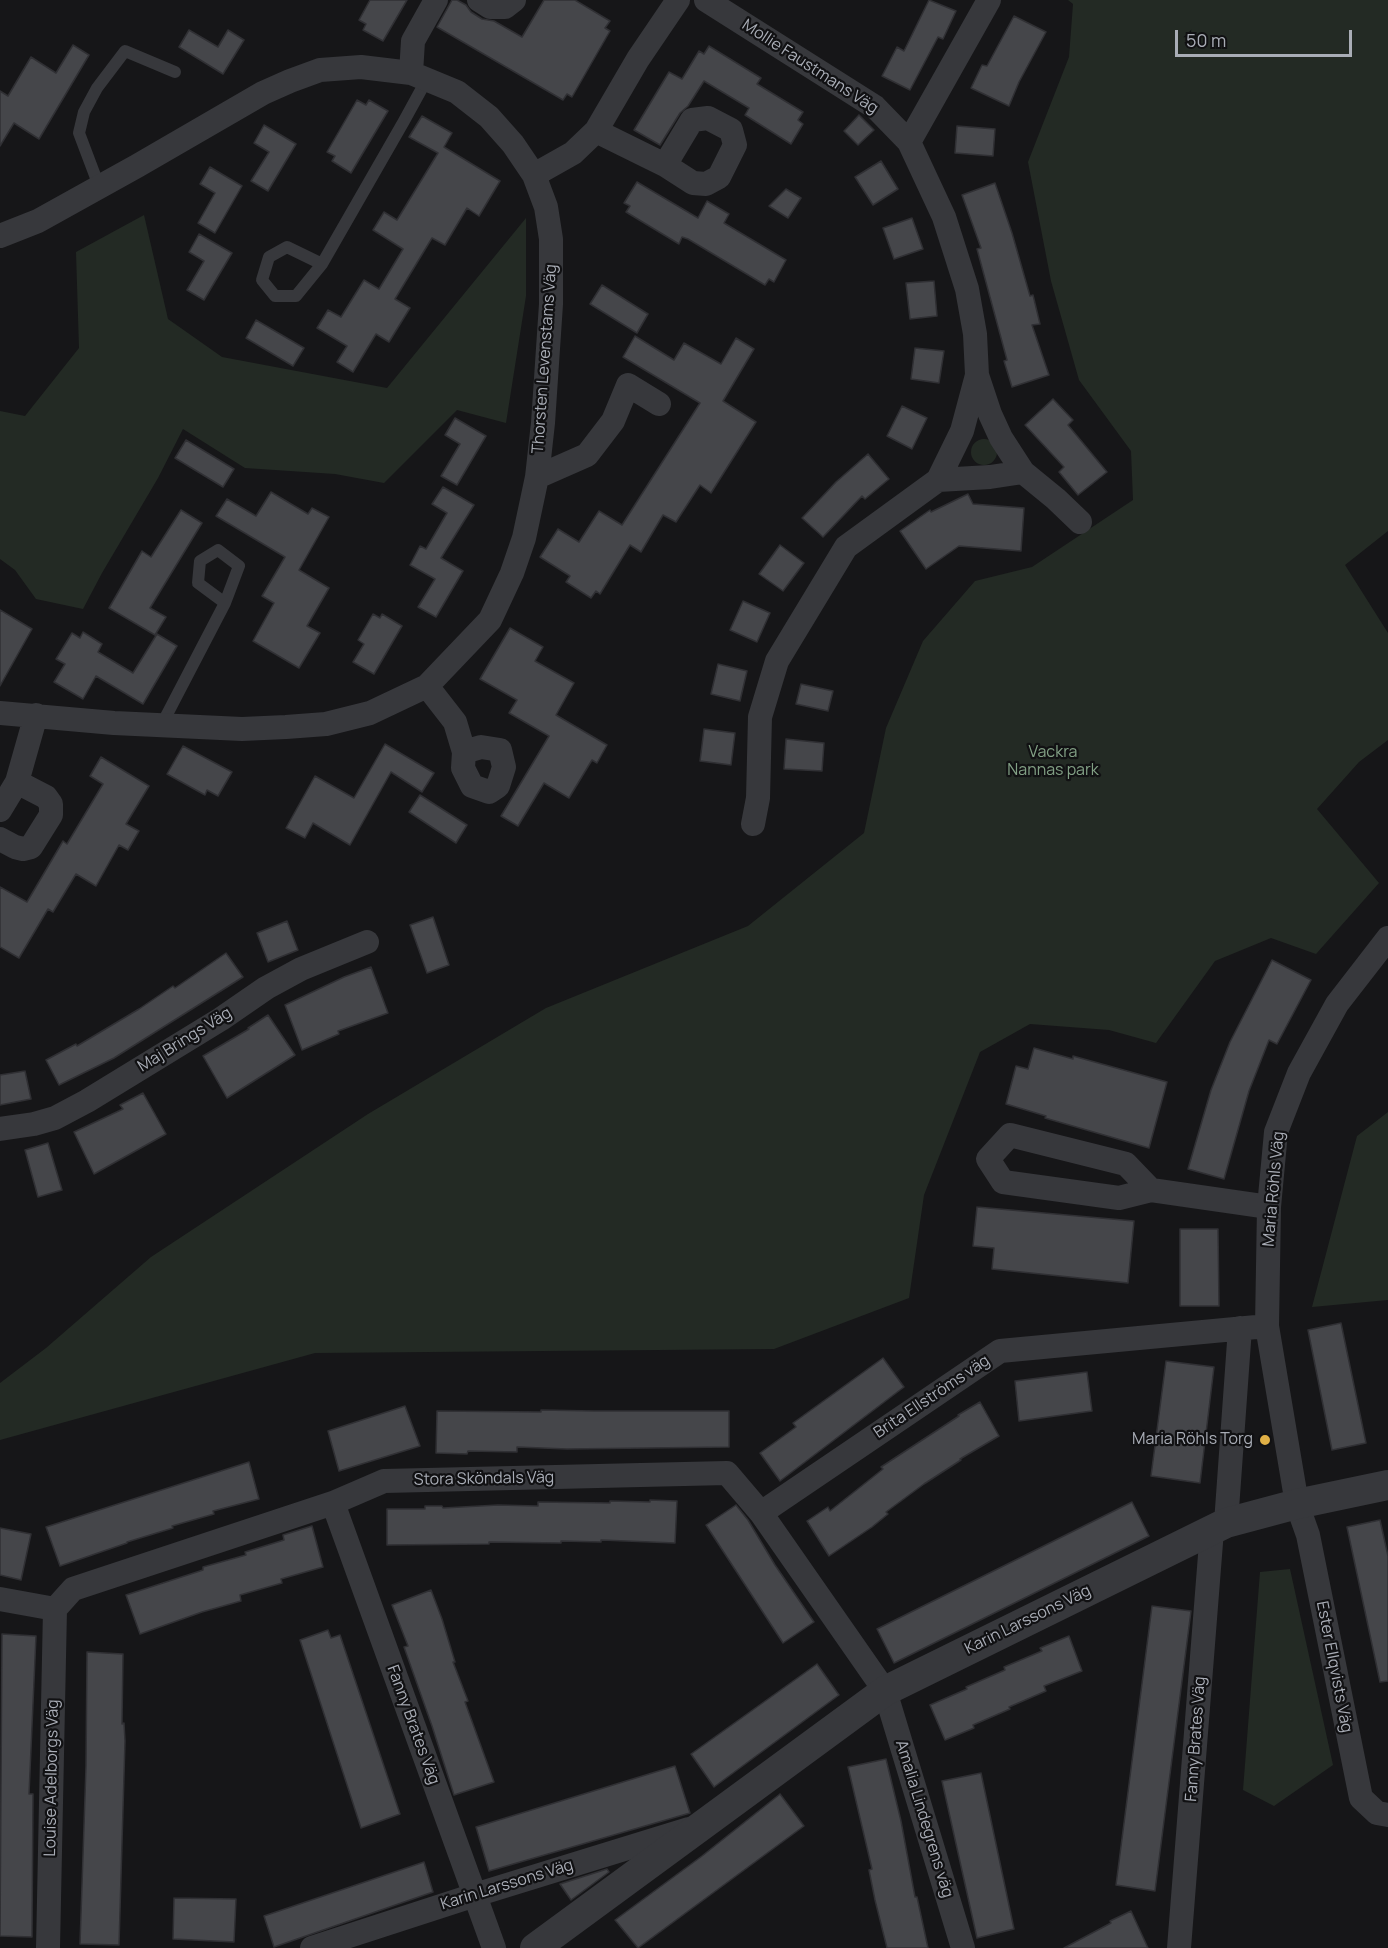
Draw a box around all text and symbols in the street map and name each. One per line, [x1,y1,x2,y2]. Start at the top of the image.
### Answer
street label: Mollie Faustmans Väg [738,16,882,118]
scale bar [1178,18,1355,56]
text: 50 m [1186,28,1226,52]
street label: Thorsten Levenstams Väg [529,264,561,454]
park label: Vackra Nannas park [1007,743,1099,781]
street label: Maj Brings Väg [135,1004,235,1076]
street label: Maria Röhls Väg [1259,1131,1289,1247]
street label: Brita Ellströms väg [870,1351,994,1443]
place label: Maria Röhls Torg [1132,1430,1253,1450]
marker: Maria Röhls Torg [1258,1433,1272,1447]
street label: Stora Sköndals Väg [414,1468,554,1490]
street label: Karin Larssons Väg [962,1581,1094,1659]
street label: Ester Ellqvists Väg [1312,1600,1356,1734]
street label: Fanny Brates Väg [383,1663,443,1787]
street label: Fanny Brates Väg [1182,1676,1210,1802]
street label: Louise Adelborgs Väg [41,1699,63,1857]
street label: Amalia Lindegrens väg [891,1738,957,1900]
street label: Karin Larssons Väg [438,1856,576,1914]

